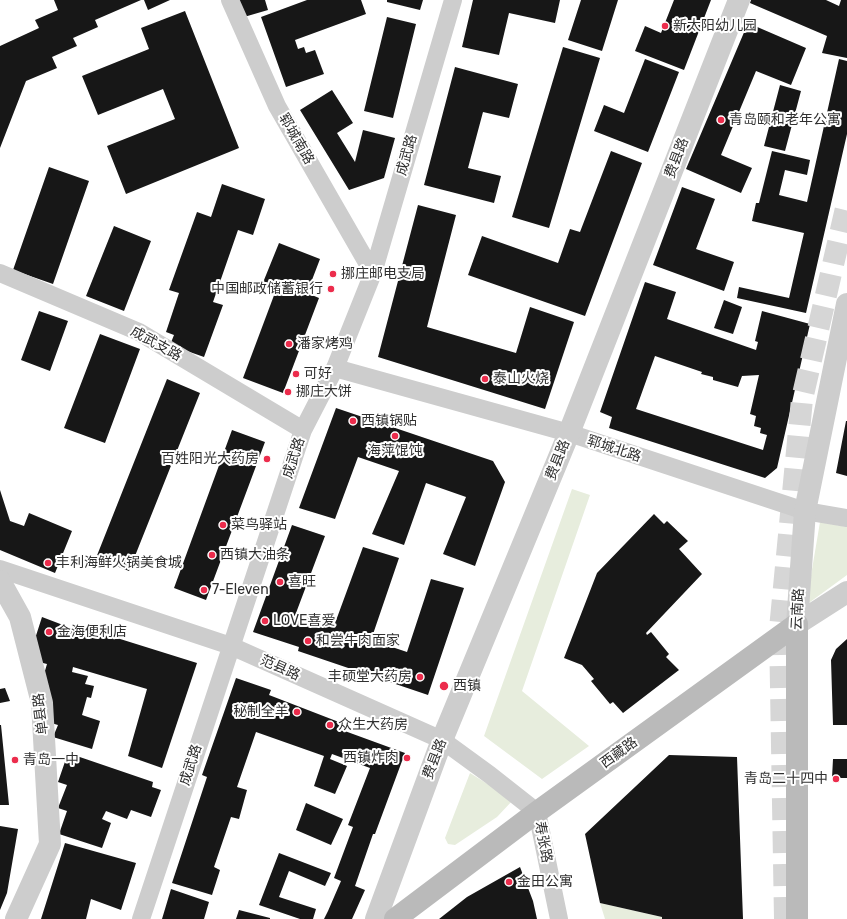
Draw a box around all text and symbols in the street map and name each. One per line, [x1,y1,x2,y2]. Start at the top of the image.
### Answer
place label: 新太阳幼儿园 [673,18,757,34]
marker: 新太阳幼儿园 [660,21,670,31]
street label: 郓城南路 [275,111,317,167]
place label: 青岛颐和老年公寓 [729,112,841,128]
marker: 青岛颐和老年公寓 [716,115,726,125]
street label: 成武路 [393,132,421,178]
street label: 费县路 [662,135,692,181]
place label: 挪庄邮电支局 [341,266,425,282]
marker: 挪庄邮电支局 [328,269,338,279]
place label: 中国邮政储蓄银行 [211,281,323,297]
marker: 中国邮政储蓄银行 [326,284,336,294]
street label: 成武支路 [127,323,185,365]
place label: 潘家烤鸡 [297,336,353,352]
marker: 潘家烤鸡 [284,339,294,349]
place label: 可好 [304,366,332,382]
marker: 可好 [291,369,301,379]
place label: 泰山火烧 [493,371,549,387]
marker: 泰山火烧 [480,374,490,384]
place label: 挪庄大饼 [296,384,352,400]
marker: 挪庄大饼 [283,387,293,397]
place label: 西镇锅贴 [361,413,417,429]
marker: 西镇锅贴 [348,416,358,426]
marker: 海萍馄饨 [390,431,400,441]
street label: 郓城北路 [585,432,643,466]
street label: 成武路 [280,435,308,481]
street label: 费县路 [542,437,574,483]
place label: 海萍馄饨 [367,443,423,459]
place label: 百姓阳光大药房 [161,451,259,467]
marker: 百姓阳光大药房 [262,454,272,464]
place label: 菜鸟驿站 [231,517,287,533]
marker: 菜鸟驿站 [218,520,228,530]
place label: 西镇大油条 [220,547,290,563]
marker: 西镇大油条 [207,550,217,560]
place label: 丰利海鲜火锅美食城 [56,555,182,571]
marker: 丰利海鲜火锅美食城 [43,558,53,568]
place label: 喜旺 [288,574,316,590]
marker: 喜旺 [275,577,285,587]
place label: 7-Eleven [212,582,269,598]
marker: 7-Eleven [199,585,209,595]
street label: 云南路 [789,588,807,630]
place label: LOVE喜爱 [273,613,336,629]
marker: LOVE喜爱 [260,616,270,626]
place label: 金海便利店 [57,624,127,640]
marker: 金海便利店 [44,627,54,637]
place label: 和尝牛肉面家 [316,633,400,649]
marker: 和尝牛肉面家 [303,636,313,646]
street label: 范县路 [257,652,303,684]
place label: 丰硕堂大药房 [328,669,412,685]
marker: 丰硕堂大药房 [415,672,425,682]
place label: 西镇 [453,678,481,694]
marker: 西镇 [438,680,450,692]
street label: 单县路 [30,692,52,736]
place label: 秘制全羊 [233,704,289,720]
marker: 秘制全羊 [292,707,302,717]
place label: 众生大药房 [338,717,408,733]
marker: 众生大药房 [325,720,335,730]
street label: 西藏路 [597,734,641,772]
street label: 费县路 [420,736,450,782]
street label: 成武路 [177,742,205,788]
place label: 西镇炸肉 [343,750,399,766]
place label: 青岛一中 [23,752,79,768]
marker: 西镇炸肉 [402,753,412,763]
marker: 青岛一中 [10,755,20,765]
place label: 青岛二十四中 [744,771,828,787]
marker: 青岛二十四中 [831,774,841,784]
street label: 寿张路 [531,820,555,864]
place label: 金田公寓 [517,874,573,890]
marker: 金田公寓 [504,877,514,887]

